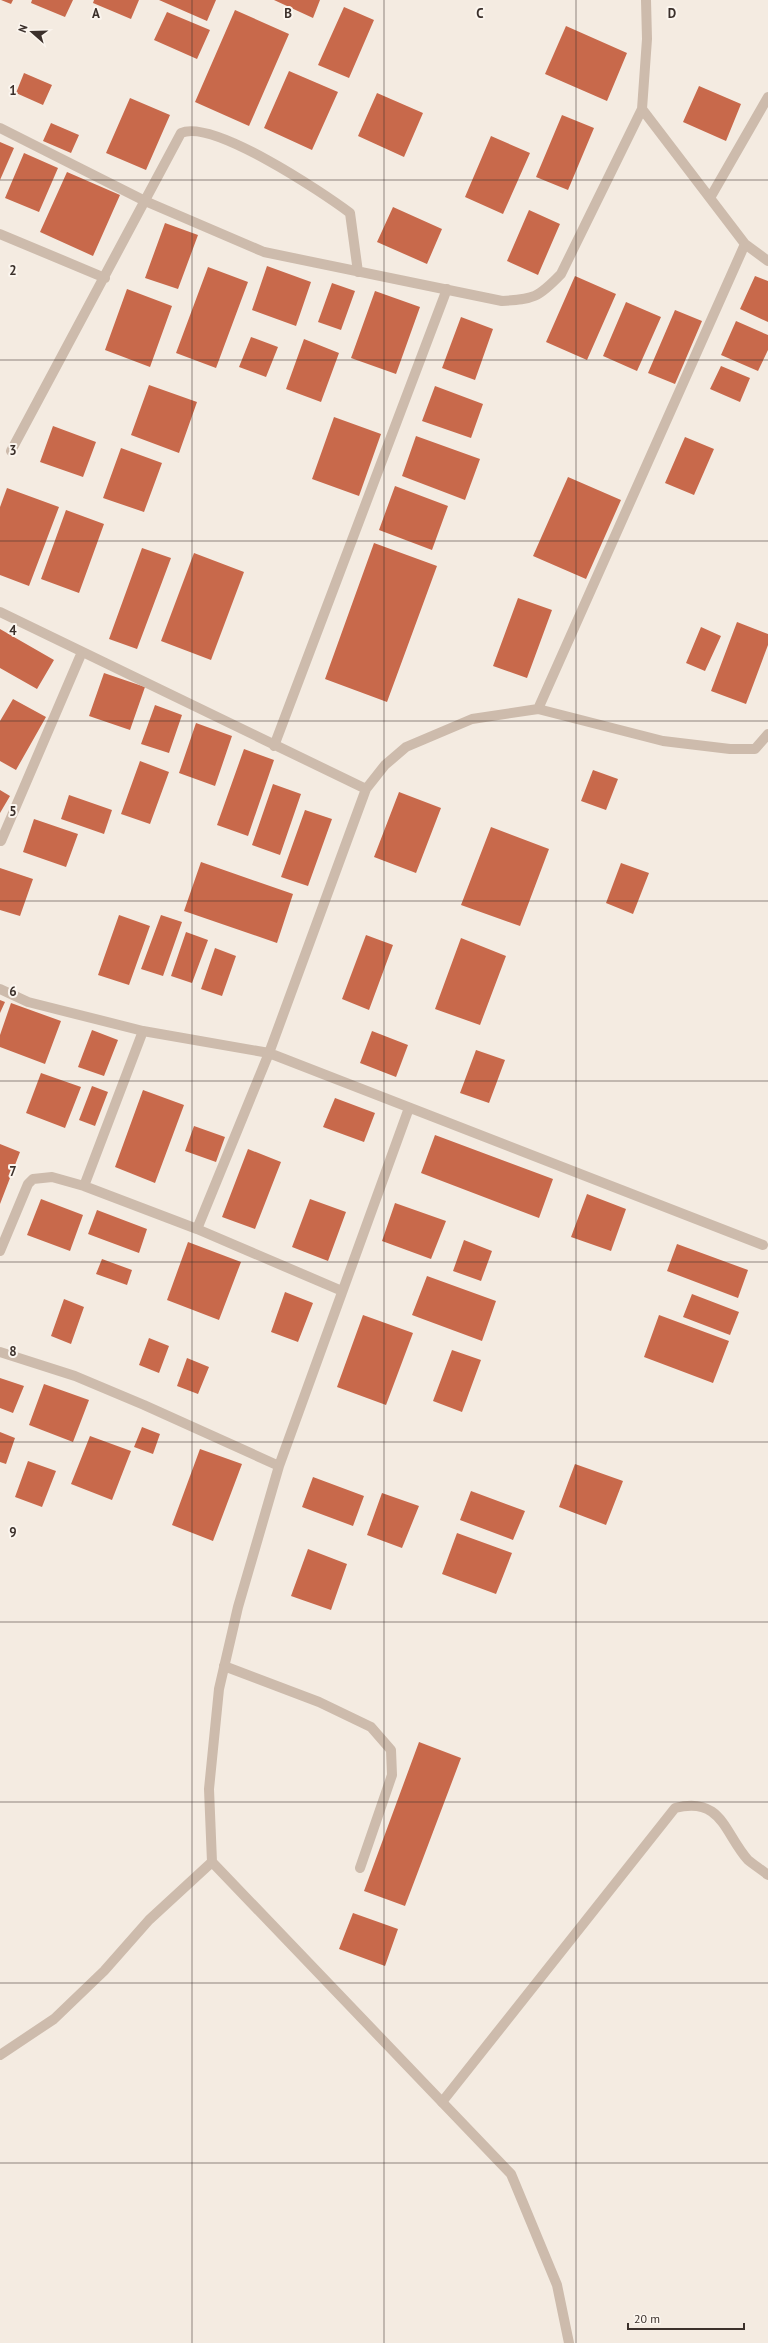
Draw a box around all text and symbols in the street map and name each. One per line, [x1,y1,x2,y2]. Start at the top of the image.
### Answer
text: A [92,5,100,22]
text: B [284,5,292,22]
text: C [476,5,484,22]
text: D [668,5,676,22]
north arrow [12,12,52,52]
text: N [15,23,30,34]
text: 1 [9,82,17,99]
text: 2 [9,262,17,279]
text: 3 [9,442,17,459]
text: 4 [9,622,17,639]
text: 5 [9,803,17,820]
text: 6 [9,983,17,1000]
text: 7 [9,1163,17,1180]
text: 8 [9,1343,17,1360]
text: 9 [9,1524,17,1541]
scale bar [628,2305,744,2331]
text: 20 m [634,2311,660,2326]

